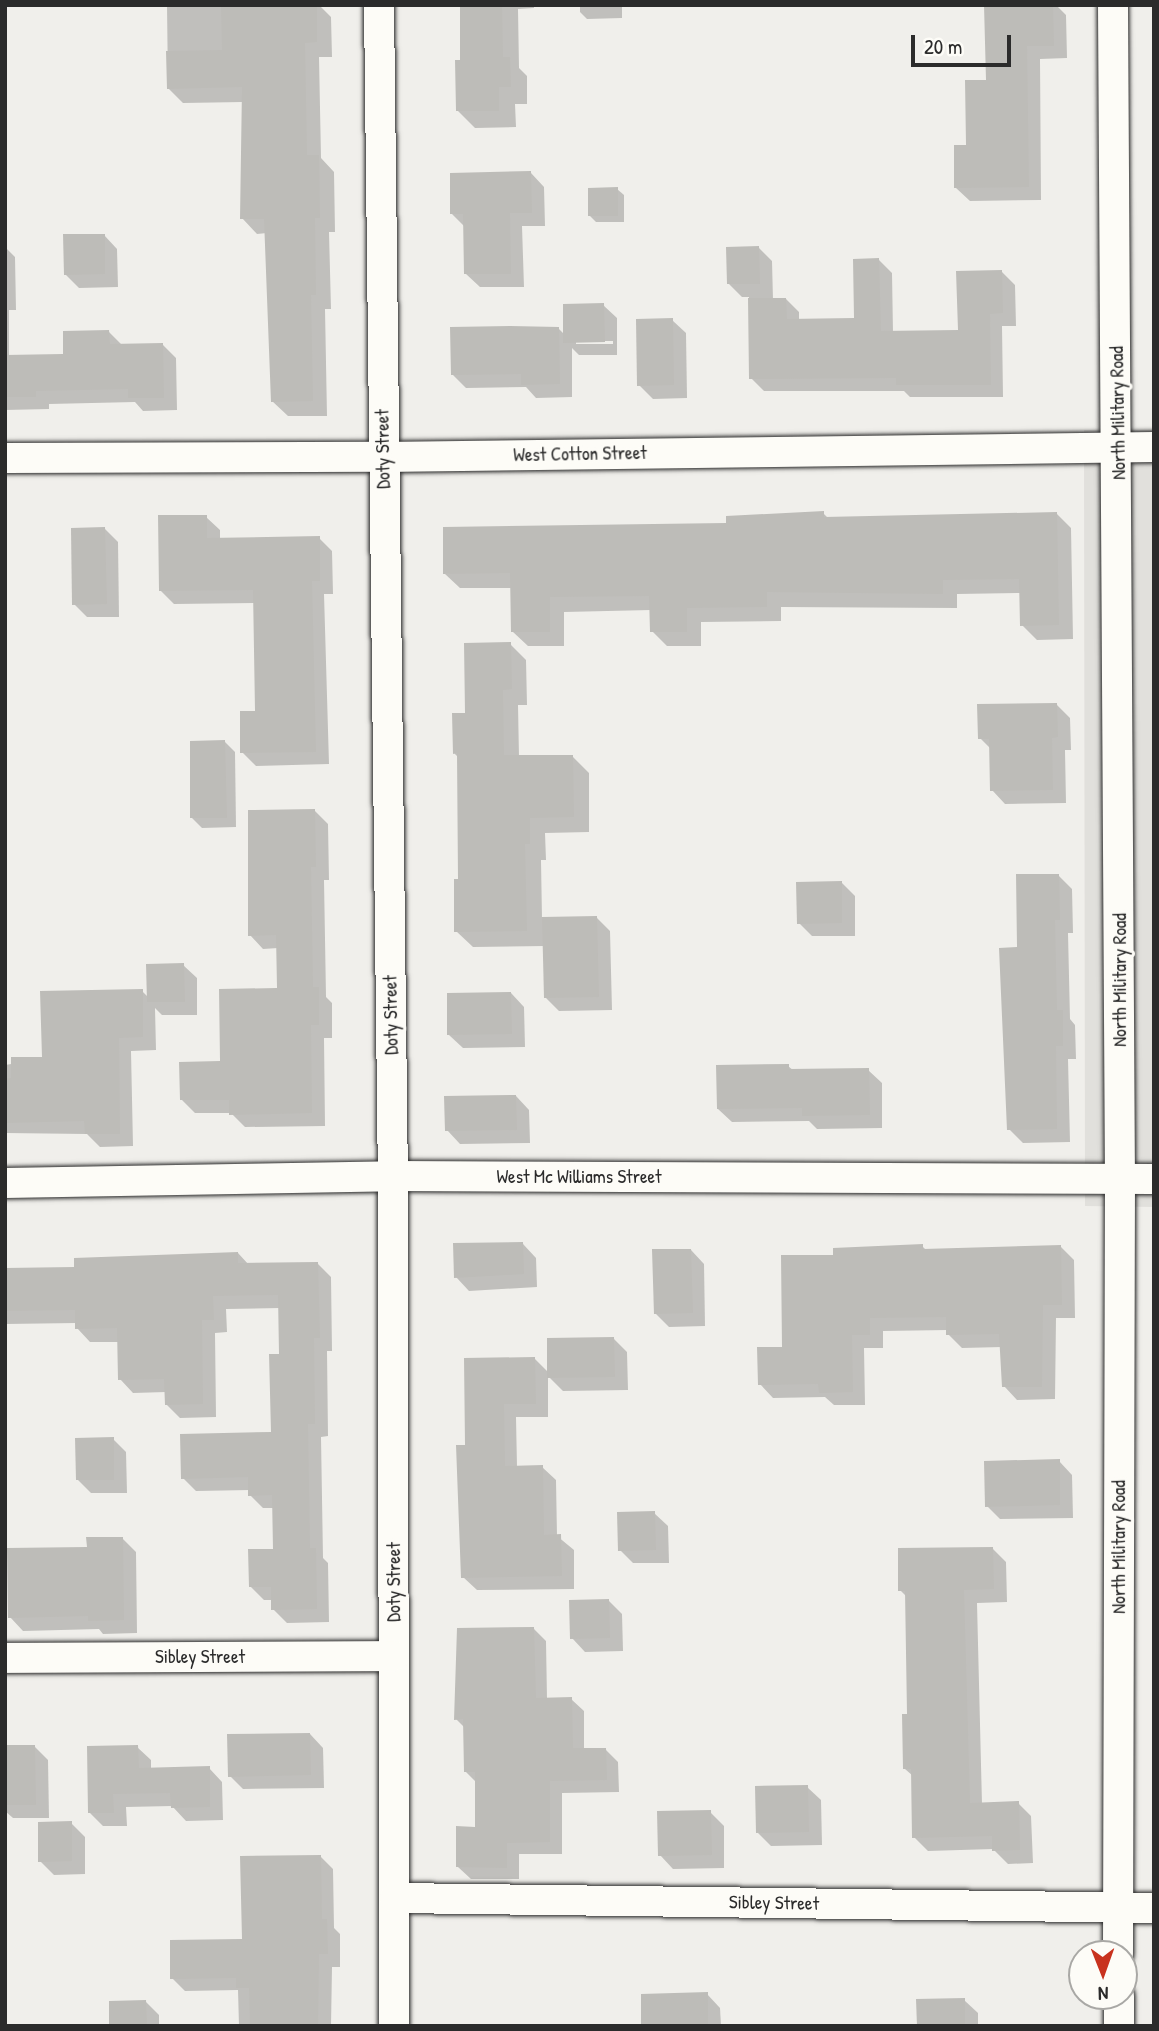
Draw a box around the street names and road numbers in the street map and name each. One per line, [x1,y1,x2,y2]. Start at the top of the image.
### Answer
street label: North Military Road [1105,346,1131,480]
street label: Doty Street [371,409,395,489]
street label: West Cotton Street [513,441,647,467]
street label: North Military Road [1109,913,1131,1047]
street label: Doty Street [379,975,403,1055]
street label: West Mc Williams Street [496,1166,662,1188]
street label: North Military Road [1108,1480,1130,1614]
street label: Doty Street [383,1542,405,1622]
street label: Sibley Street [155,1646,245,1668]
street label: Sibley Street [729,1891,819,1915]

